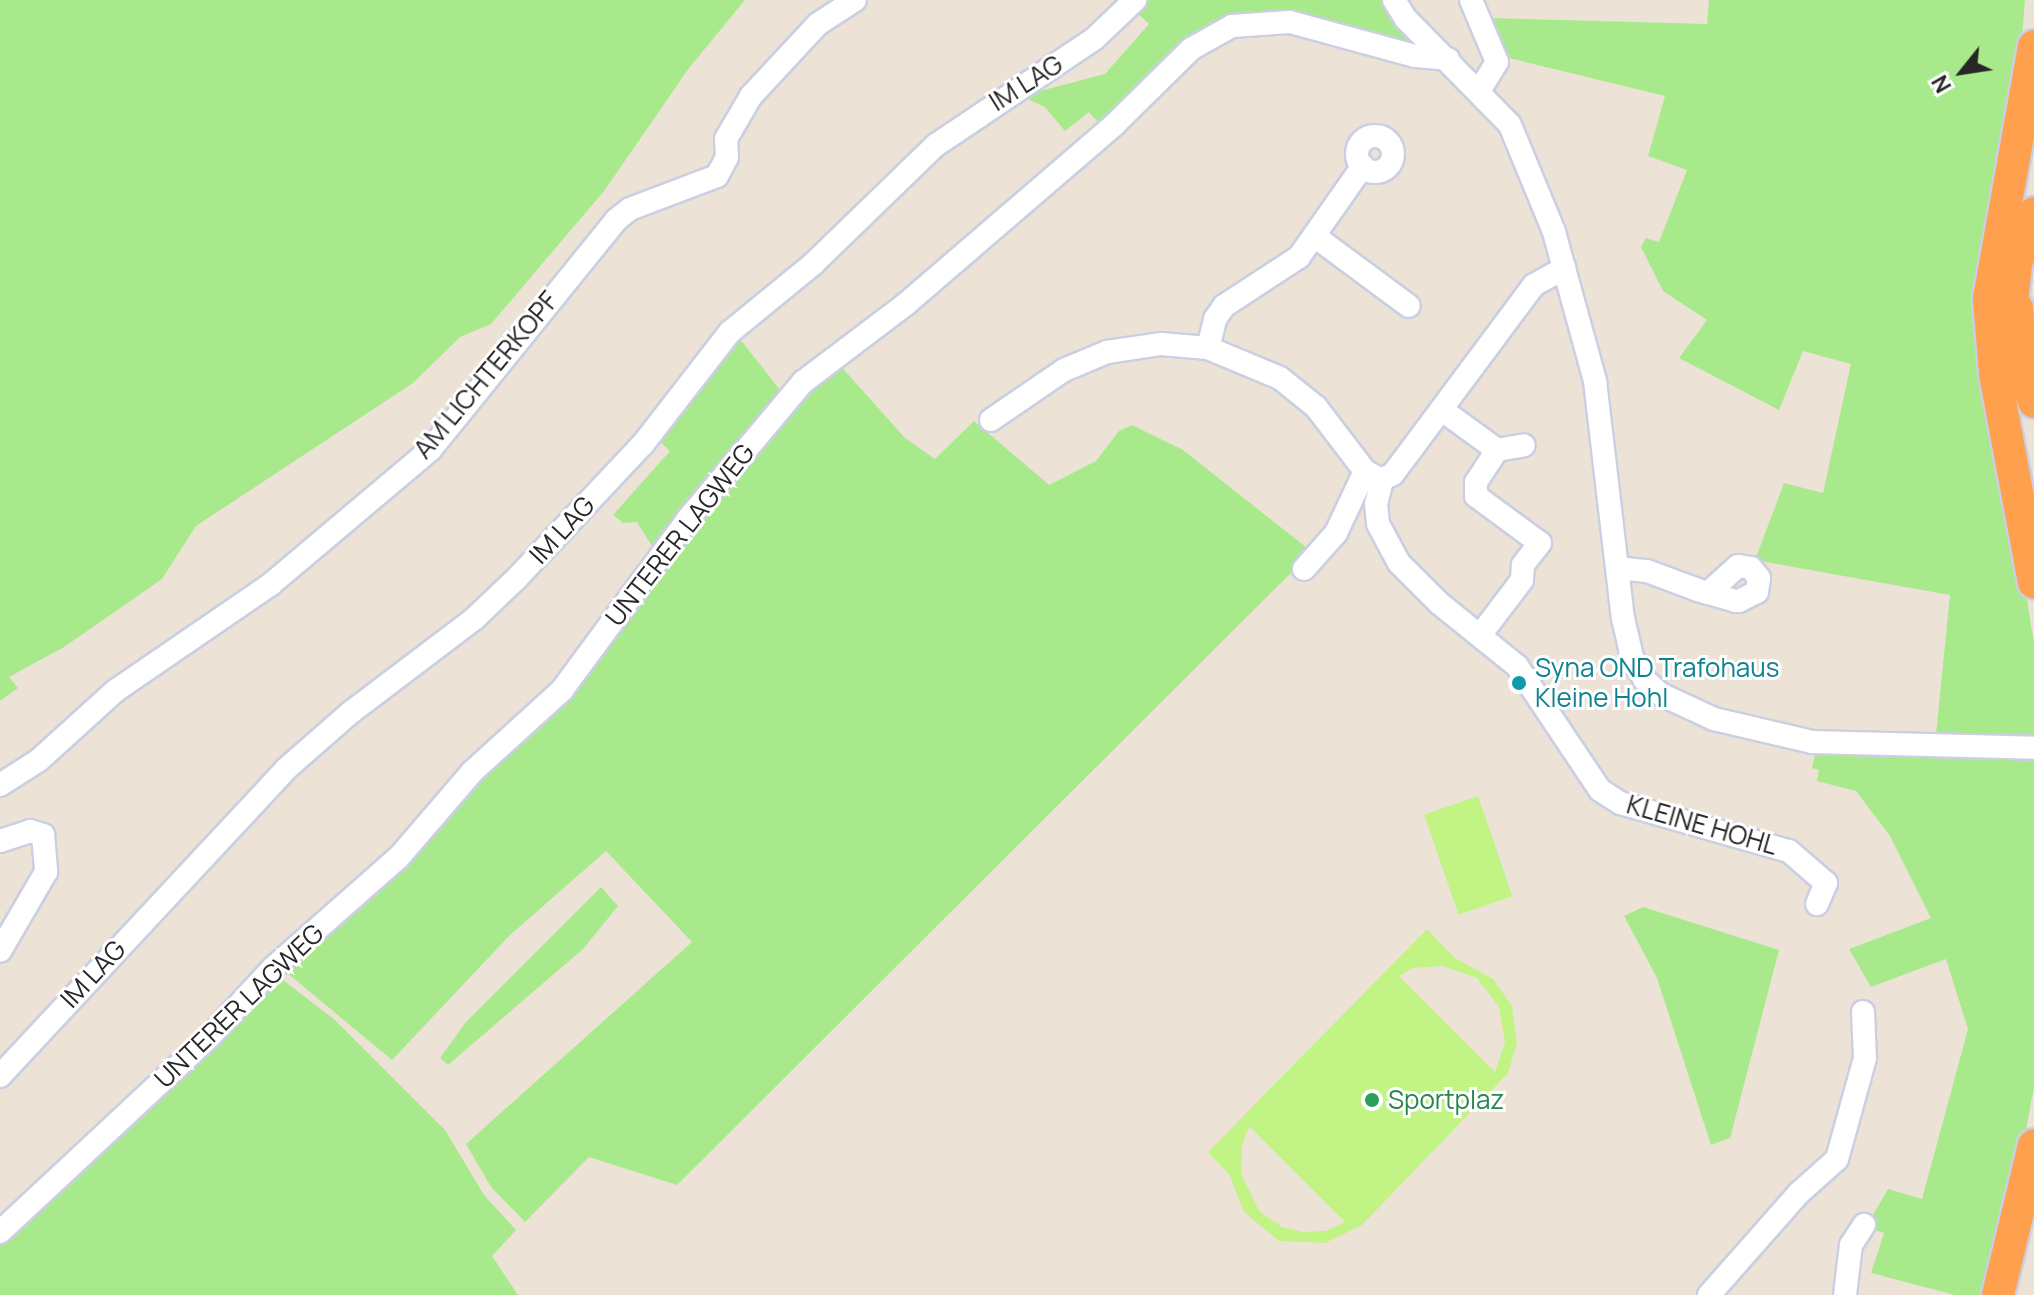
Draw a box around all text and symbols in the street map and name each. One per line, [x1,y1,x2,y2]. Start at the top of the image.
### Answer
north arrow [1922,32,2002,112]
street label: IM LAG [984,48,1068,118]
text: N [1924,70,1958,98]
street label: AM LICHTERKOPF [407,285,565,465]
street label: UNTERER LAGWEG [599,438,761,632]
street label: IM LAG [523,490,601,570]
place label: Syna OND Trafohaus Kleine Hohl [1535,652,1779,714]
marker: Syna OND Trafohaus Kleine Hohl [1510,674,1528,692]
street label: KLEINE HOHL [1623,789,1781,861]
street label: UNTERER LAGWEG [148,917,330,1095]
street label: IM LAG [54,934,132,1014]
place label: Sportplaz [1388,1084,1504,1116]
marker: Sportplaz [1363,1091,1381,1109]

